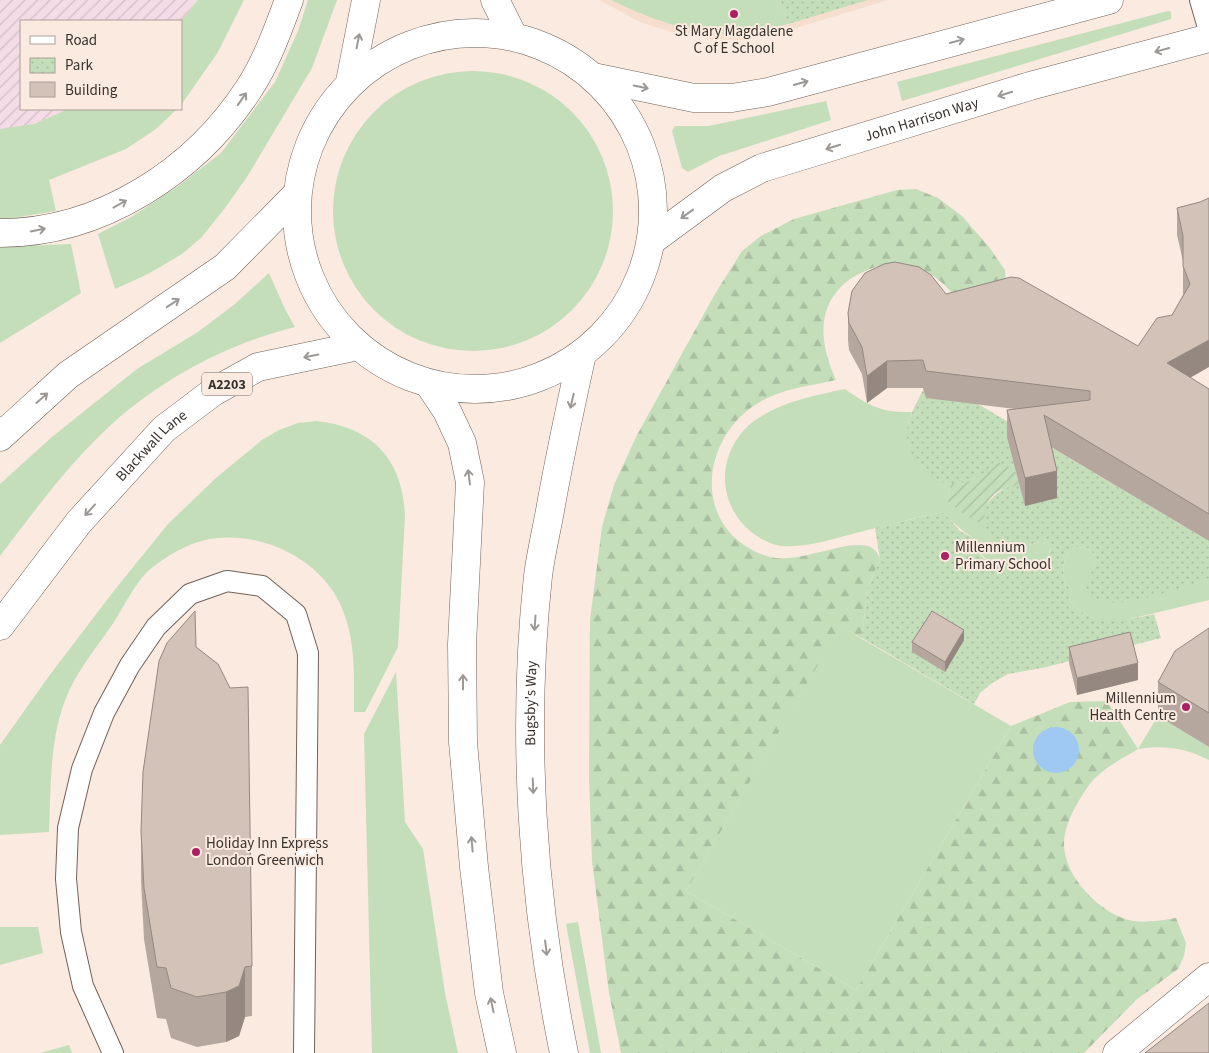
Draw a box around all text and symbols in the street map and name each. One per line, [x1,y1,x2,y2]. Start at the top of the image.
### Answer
marker: St Mary Magdalene C of E School [728,8,740,20]
legend [20,20,182,110]
place label: St Mary Magdalene C of E School [675,21,793,59]
text: Road [65,30,97,51]
one-way arrow [354,33,364,49]
one-way arrow [949,35,965,45]
one-way arrow [1154,46,1170,56]
text: Park [65,55,94,76]
one-way arrow [792,78,808,87]
text: Building [65,80,118,101]
one-way arrow [633,83,649,92]
one-way arrow [998,90,1014,99]
one-way arrow [237,92,247,106]
street label: John Harrison Way [862,92,981,147]
one-way arrow [826,142,842,152]
one-way arrow [113,199,128,209]
one-way arrow [680,209,694,219]
one-way arrow [30,225,46,235]
one-way arrow [166,298,180,308]
one-way arrow [303,352,319,361]
road number: A2203 [202,372,252,396]
one-way arrow [36,392,49,404]
one-way arrow [567,393,576,409]
street label: Blackwall Lane [111,405,192,486]
one-way arrow [463,469,473,485]
one-way arrow [84,504,96,517]
place label: Millennium Primary School [955,537,1051,575]
marker: Millennium Primary School [939,550,951,562]
one-way arrow [530,615,539,631]
street label: Bugsby's Way [520,660,543,746]
one-way arrow [458,674,468,690]
place label: Millennium Health Centre [1090,688,1176,726]
marker: Millennium Health Centre [1180,701,1192,713]
one-way arrow [528,778,538,794]
place label: Holiday Inn Express London Greenwich [206,833,328,871]
one-way arrow [467,836,476,852]
marker: Holiday Inn Express London Greenwich [190,846,202,858]
one-way arrow [541,939,551,955]
one-way arrow [487,998,496,1014]

